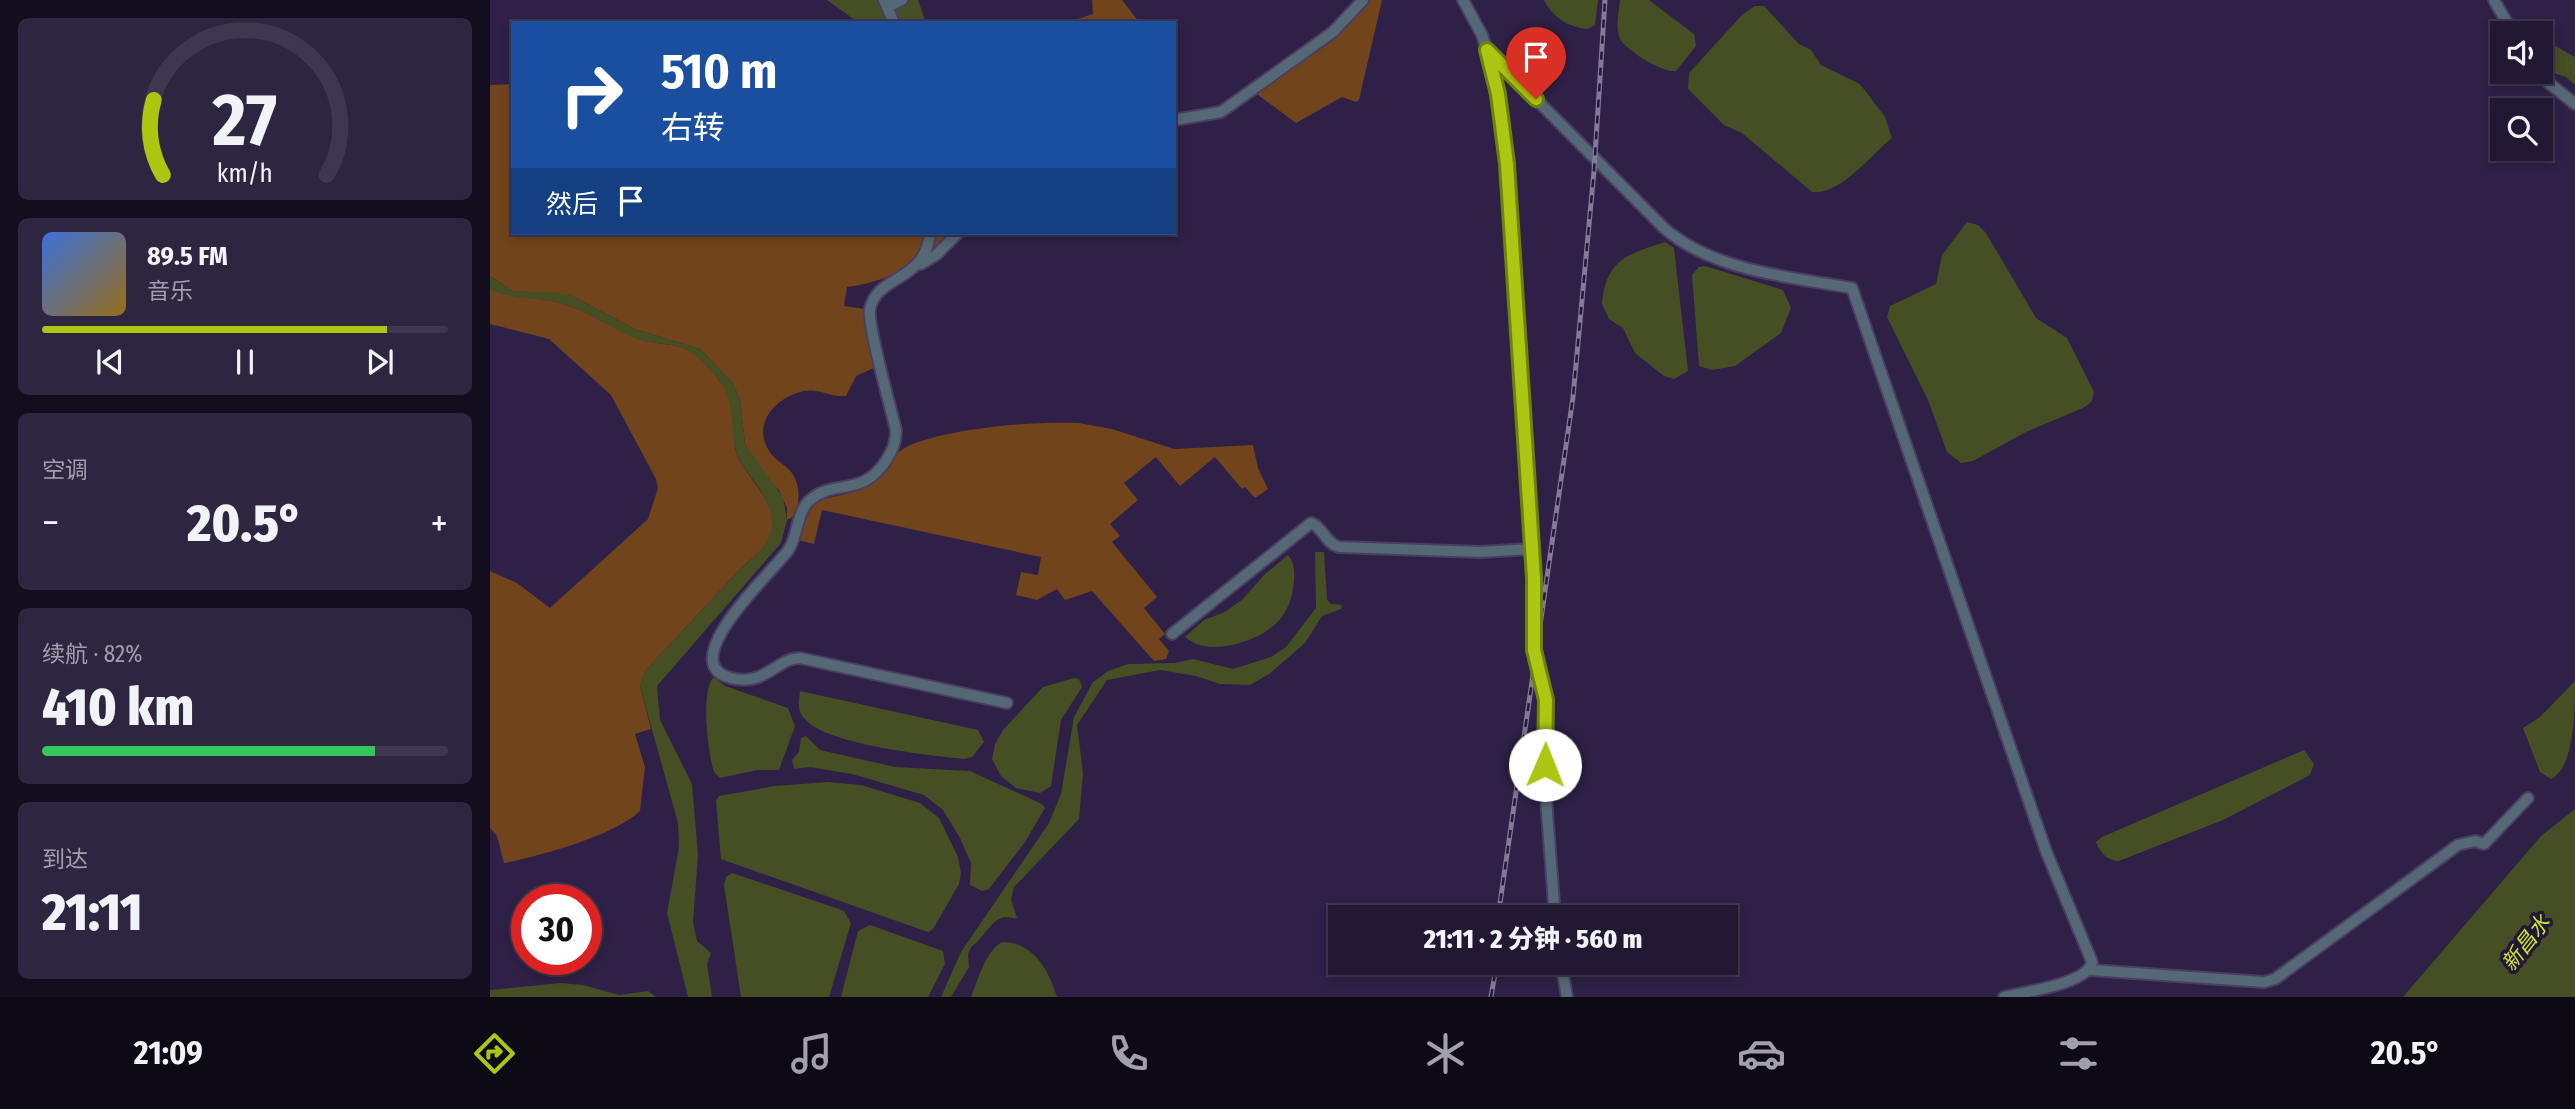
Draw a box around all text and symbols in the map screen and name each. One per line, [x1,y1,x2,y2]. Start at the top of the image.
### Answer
map controls [2490,21,2553,161]
button: sound [2490,21,2553,84]
pin [1506,27,1566,99]
icon: arrive [1517,38,1555,76]
text: 510 m [661,42,777,101]
icon: right [546,49,637,140]
text: 27 [212,77,277,164]
button: search [2490,98,2553,161]
text: 右转 [661,109,725,147]
text: km/h [217,159,273,189]
icon: arrive [612,182,650,220]
text: 然后 [546,189,598,220]
text: 89.5 FM [147,241,228,272]
text: 音乐 [147,277,193,305]
icon: previous [91,343,129,381]
icon: pause [226,343,264,381]
icon: next [361,343,399,381]
text: 空调 [42,456,88,484]
text: 20.5° [187,492,303,555]
text: − [42,500,59,546]
text: + [431,500,448,546]
text: 续航 · 82% [42,640,142,668]
text: 410 km [42,676,194,739]
position arrow [1508,728,1582,802]
text: 到达 [42,845,88,873]
text: 21:11 [42,881,143,944]
speed limit sign: 30 [511,884,602,975]
water label: 新昌水 [2496,909,2556,976]
text: 21:11 · 2 分钟 · 560 m [1424,924,1642,955]
icon: directions [470,1029,519,1078]
icon: music [787,1029,836,1078]
icon: phone [1104,1029,1153,1078]
icon: climate [1421,1029,1470,1078]
icon: car [1737,1029,1786,1078]
icon: filters [2054,1029,2103,1078]
text: 21:09 [134,1034,203,1072]
text: 20.5° [2371,1034,2441,1072]

